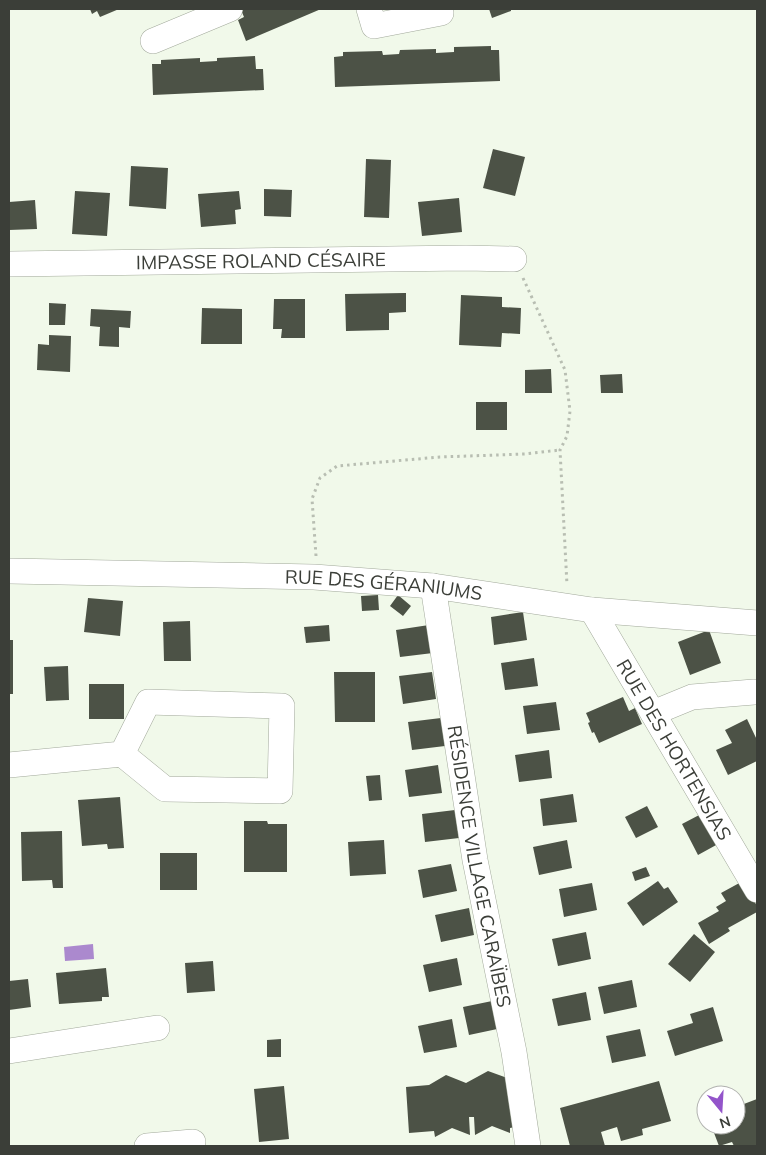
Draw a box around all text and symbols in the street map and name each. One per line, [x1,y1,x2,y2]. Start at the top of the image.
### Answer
street label: IMPASSE ROLAND CÉSAIRE [136,247,386,274]
street label: RUE DES GÉRANIUMS [285,564,484,605]
street label: RUE DES HORTENSIAS [611,655,737,845]
street label: RÉSIDENCE VILLAGE CARAÏBES [442,723,517,1009]
north arrow [696,1085,746,1135]
text: N [717,1112,733,1133]

